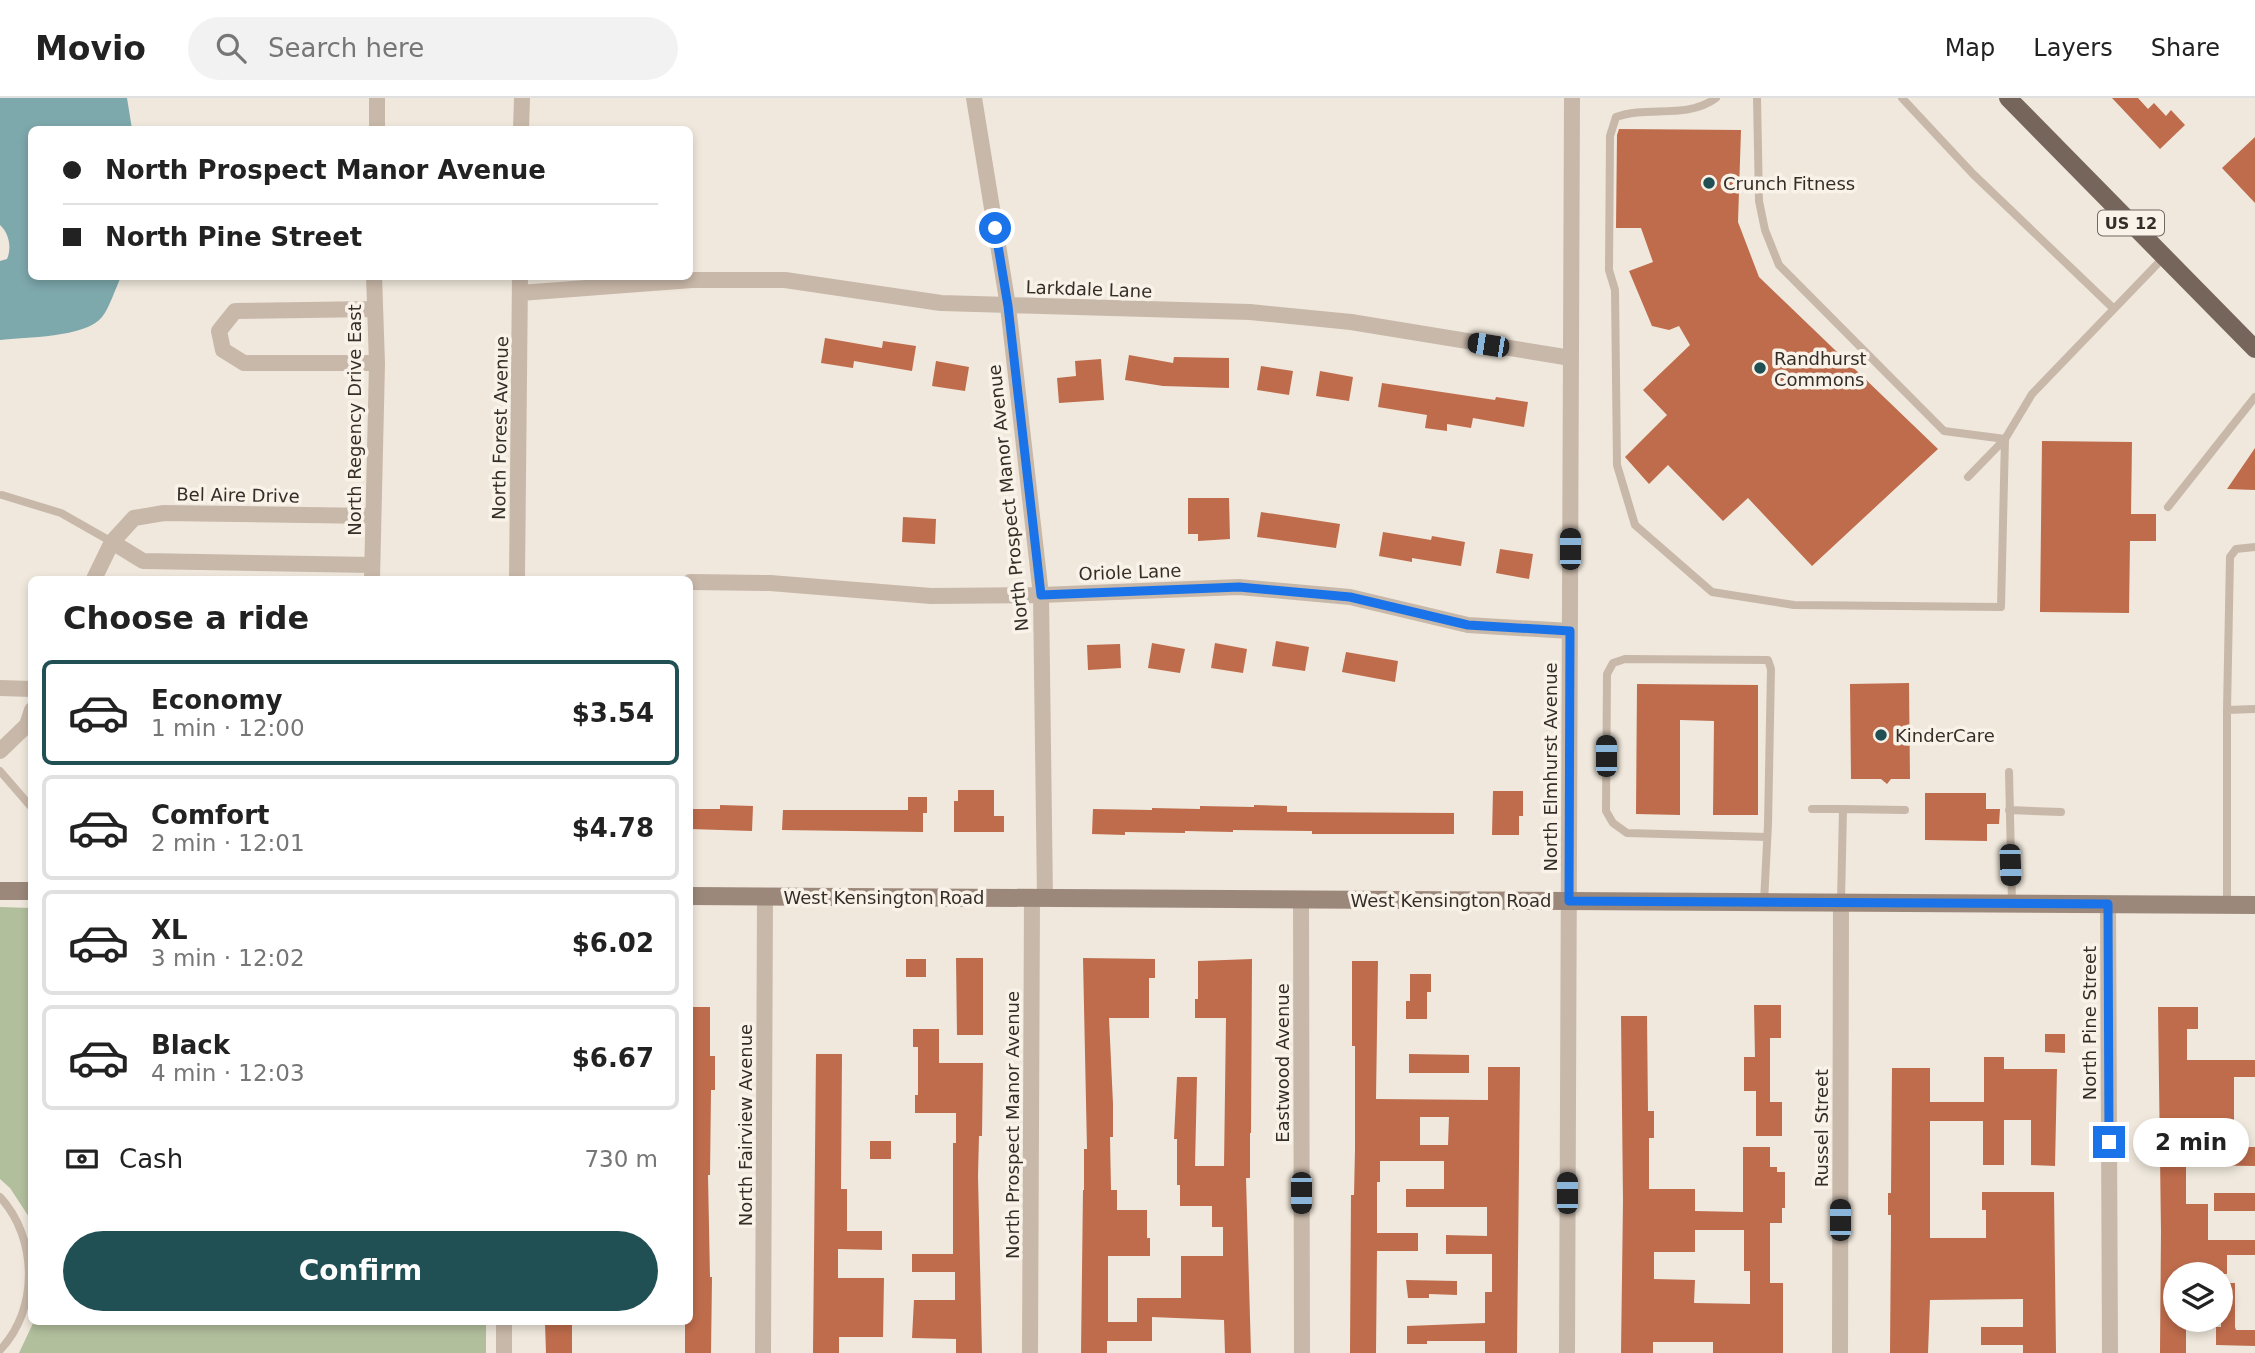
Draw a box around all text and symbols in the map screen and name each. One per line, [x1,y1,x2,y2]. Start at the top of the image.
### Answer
search box [188,17,678,80]
text: Movio [35,29,146,68]
icon: search [212,29,250,67]
text: Search here [268,33,424,63]
text: Map [1945,34,1995,62]
text: Layers [2033,34,2113,62]
text: Share [2151,34,2220,62]
text: North Prospect Manor Avenue [105,155,546,185]
place label: Crunch Fitness [1723,173,1855,194]
marker: Crunch Fitness [1701,175,1717,191]
road number: US 12 [2098,211,2164,236]
route start [979,212,1011,244]
text: North Pine Street [105,222,362,252]
street label: Larkdale Lane [1025,276,1153,302]
street label: North Regency Drive East [344,304,365,536]
car [1466,331,1511,359]
street label: North Forest Avenue [488,336,512,520]
place label: Randhurst Commons [1774,348,1867,390]
marker: Randhurst Commons [1752,360,1768,376]
street label: North Prospect Manor Avenue [984,364,1032,632]
street label: Bel Aire Drive [176,483,300,507]
car [1560,528,1581,570]
street label: Oriole Lane [1078,560,1182,584]
text: Choose a ride [63,599,309,637]
street label: North Elmhurst Avenue [1540,662,1561,872]
icon: car [67,681,130,744]
text: Economy [151,685,282,715]
text: $3.54 [572,698,654,728]
text: 1 min · 12:00 [151,715,305,741]
place label: KinderCare [1895,725,1995,746]
marker: KinderCare [1873,727,1889,743]
car [1596,735,1617,777]
icon: car [67,796,130,859]
text: Comfort [151,800,269,830]
text: $4.78 [572,813,654,843]
text: 2 min · 12:01 [151,830,305,856]
car [1999,844,2022,886]
street label: West Kensington Road [784,887,984,908]
street label: West Kensington Road [1351,890,1551,911]
icon: car [67,911,130,974]
text: XL [151,915,188,945]
text: $6.02 [572,928,654,958]
text: 3 min · 12:02 [151,945,305,971]
street label: North Pine Street [2079,946,2100,1100]
street label: Eastwood Avenue [1272,983,1293,1143]
street label: North Prospect Manor Avenue [1002,991,1023,1259]
street label: North Fairview Avenue [735,1024,756,1226]
icon: car [67,1026,130,1089]
text: Black [151,1030,230,1060]
text: $6.67 [572,1043,654,1073]
text: 4 min · 12:03 [151,1060,305,1086]
street label: Russel Street [1811,1069,1832,1187]
callout: 2 min [2134,1118,2249,1166]
route end [2093,1126,2125,1158]
text: 2 min [2155,1129,2227,1155]
icon: cash [63,1140,101,1178]
text: Cash [119,1144,183,1174]
text: 730 m [584,1146,658,1172]
car [1291,1172,1312,1214]
car [1557,1172,1578,1214]
car [1830,1199,1851,1241]
button: Confirm [63,1231,658,1311]
map controls [2163,1262,2233,1332]
button: layers [2163,1262,2233,1332]

